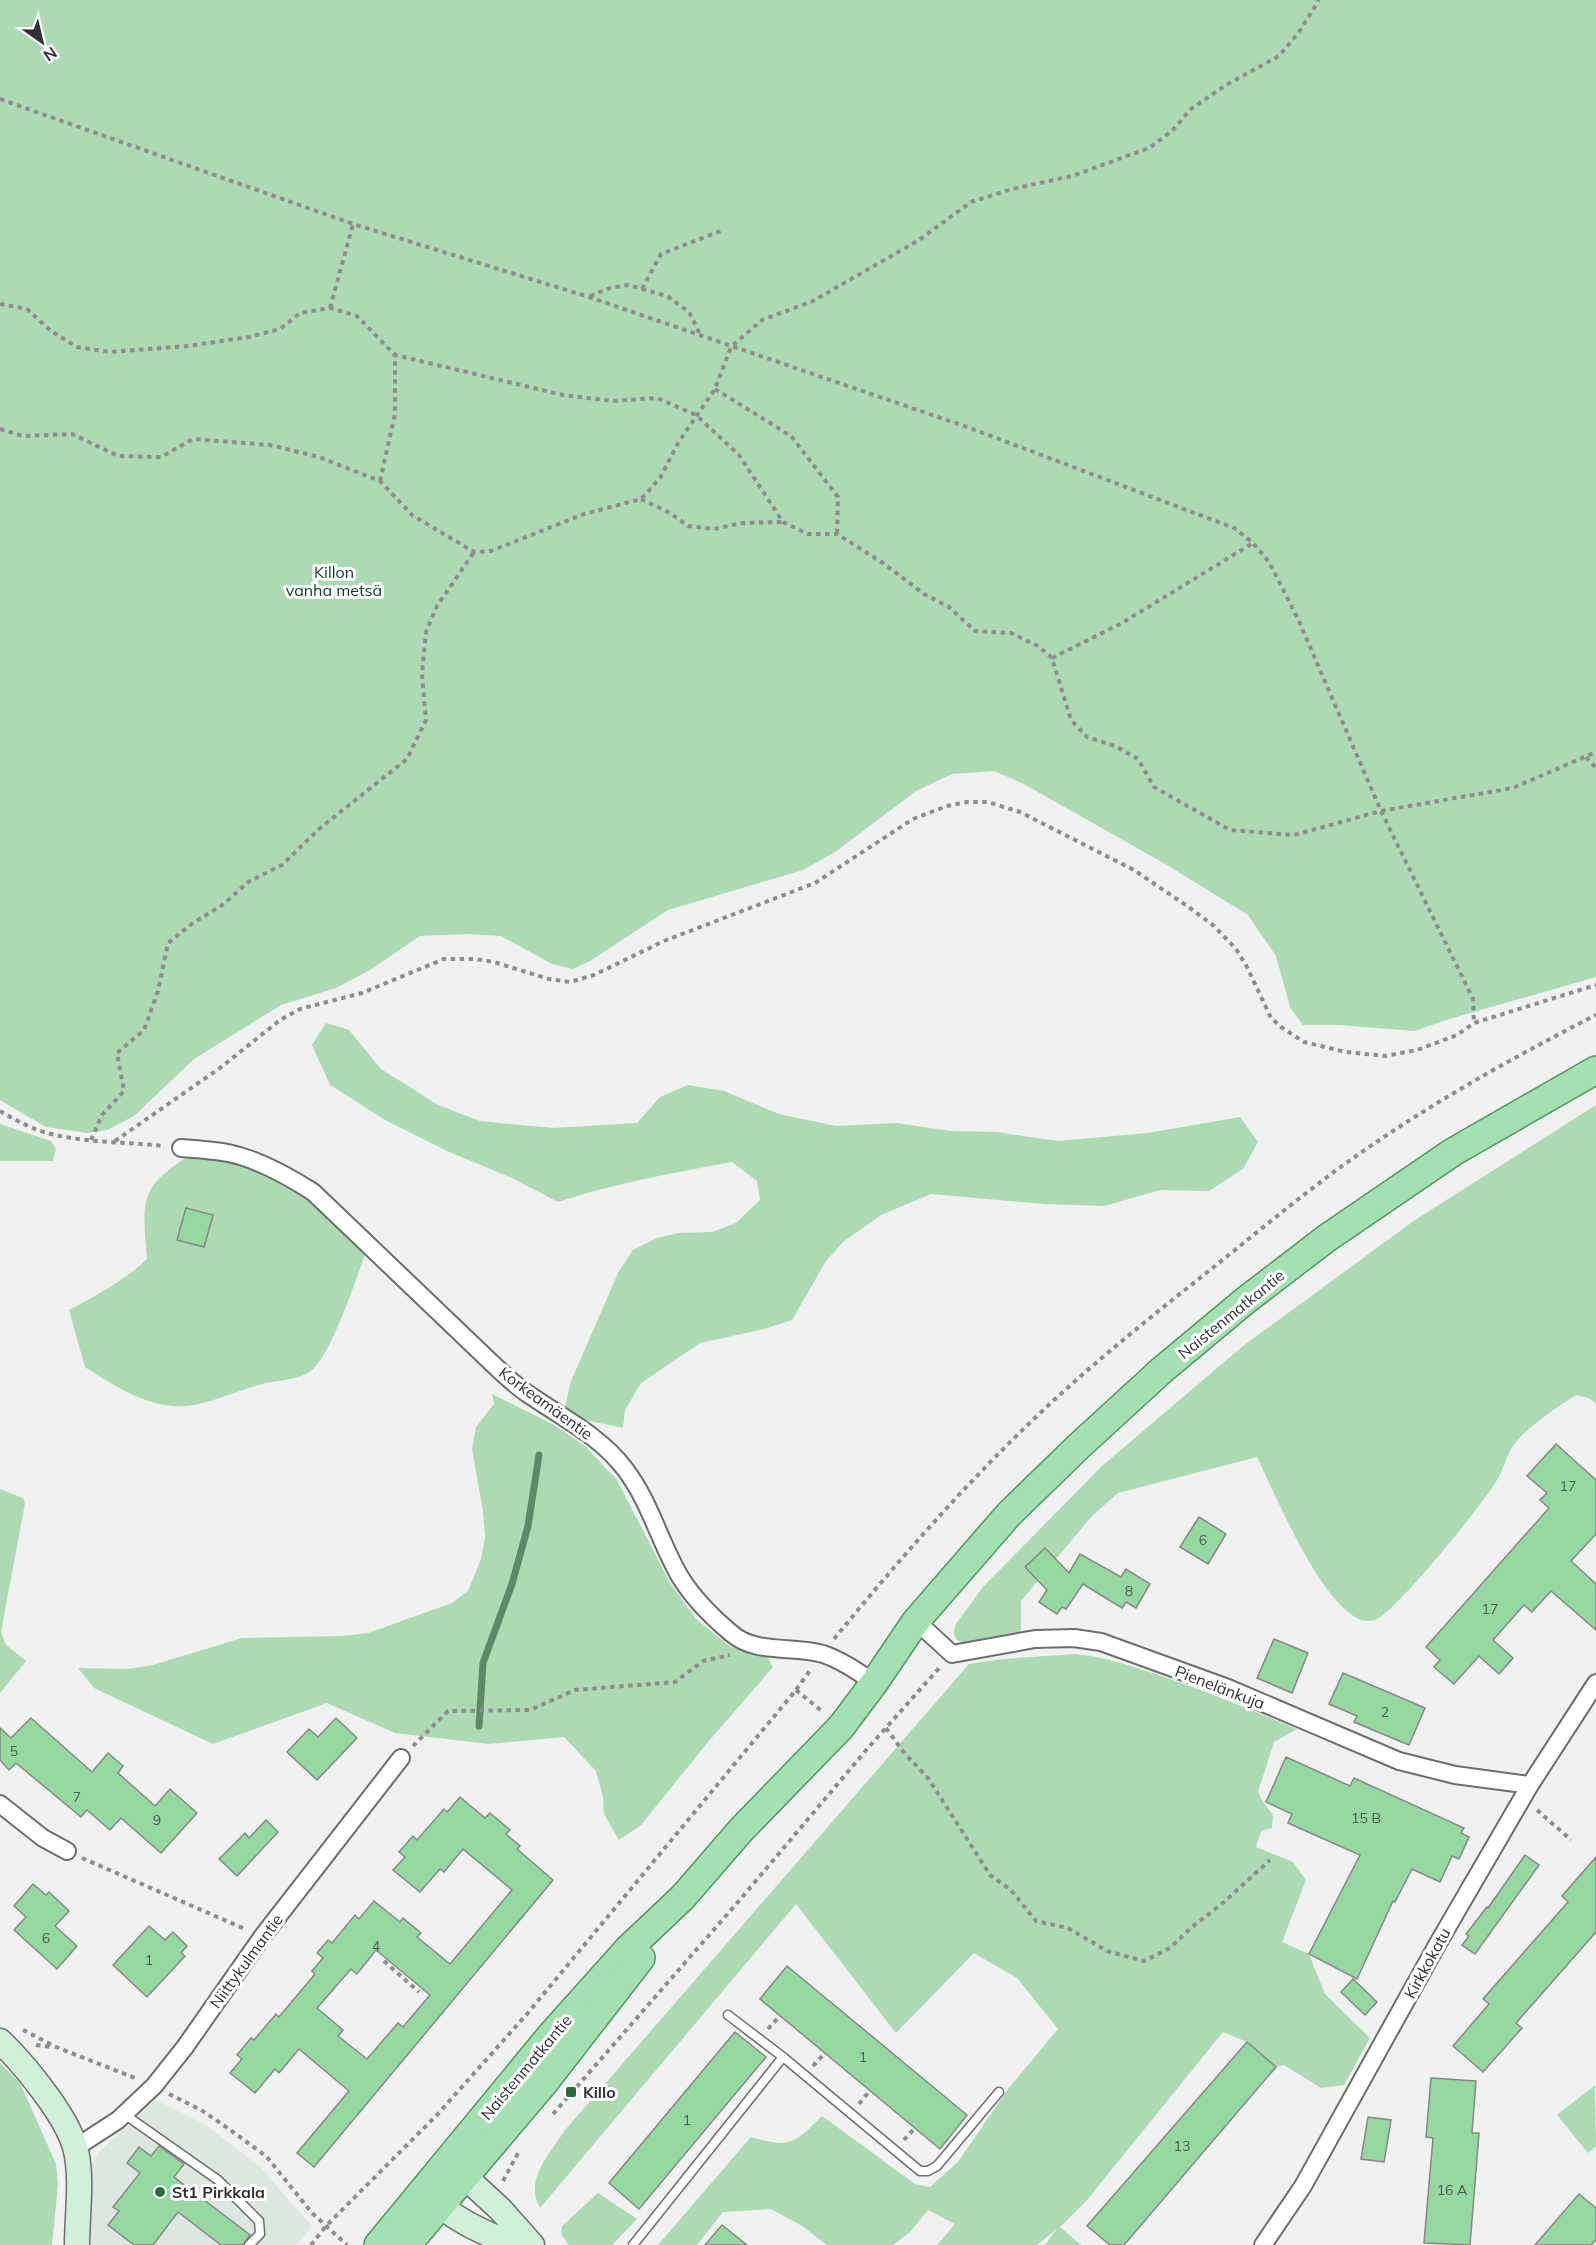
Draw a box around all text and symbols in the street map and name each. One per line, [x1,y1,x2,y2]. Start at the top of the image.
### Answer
north arrow [12,12,72,72]
text: N [40,43,61,66]
park label: Killon vanha metsä [286,562,382,600]
street label: Naistenmatkantie [1174,1265,1288,1363]
street label: Korkeamäentie [495,1362,597,1444]
house number: 17 [1560,1477,1576,1495]
house number: 6 [1199,1531,1207,1549]
house number: 8 [1125,1582,1133,1600]
house number: 17 [1482,1600,1498,1618]
street label: Pienelänkuja [1172,1661,1268,1713]
house number: 2 [1381,1703,1389,1721]
house number: 5 [10,1742,18,1760]
house number: 7 [73,1788,81,1806]
house number: 15 B [1351,1809,1381,1827]
house number: 9 [153,1811,161,1829]
street label: Niittykulmantie [205,1910,287,2012]
street label: Kirkkokatu [1399,1924,1455,2002]
house number: 6 [42,1929,50,1947]
house number: 4 [372,1937,381,1955]
house number: 1 [145,1951,153,1969]
street label: Naistenmatkantie [476,2010,576,2124]
house number: 1 [859,2048,867,2066]
place label: Killo [583,2082,616,2102]
marker: Killo [564,2085,578,2099]
house number: 1 [683,2111,691,2129]
house number: 13 [1174,2137,1190,2155]
house number: 16 A [1437,2181,1468,2199]
place label: St1 Pirkkala [172,2182,265,2202]
marker: St1 Pirkkala [153,2185,167,2199]

